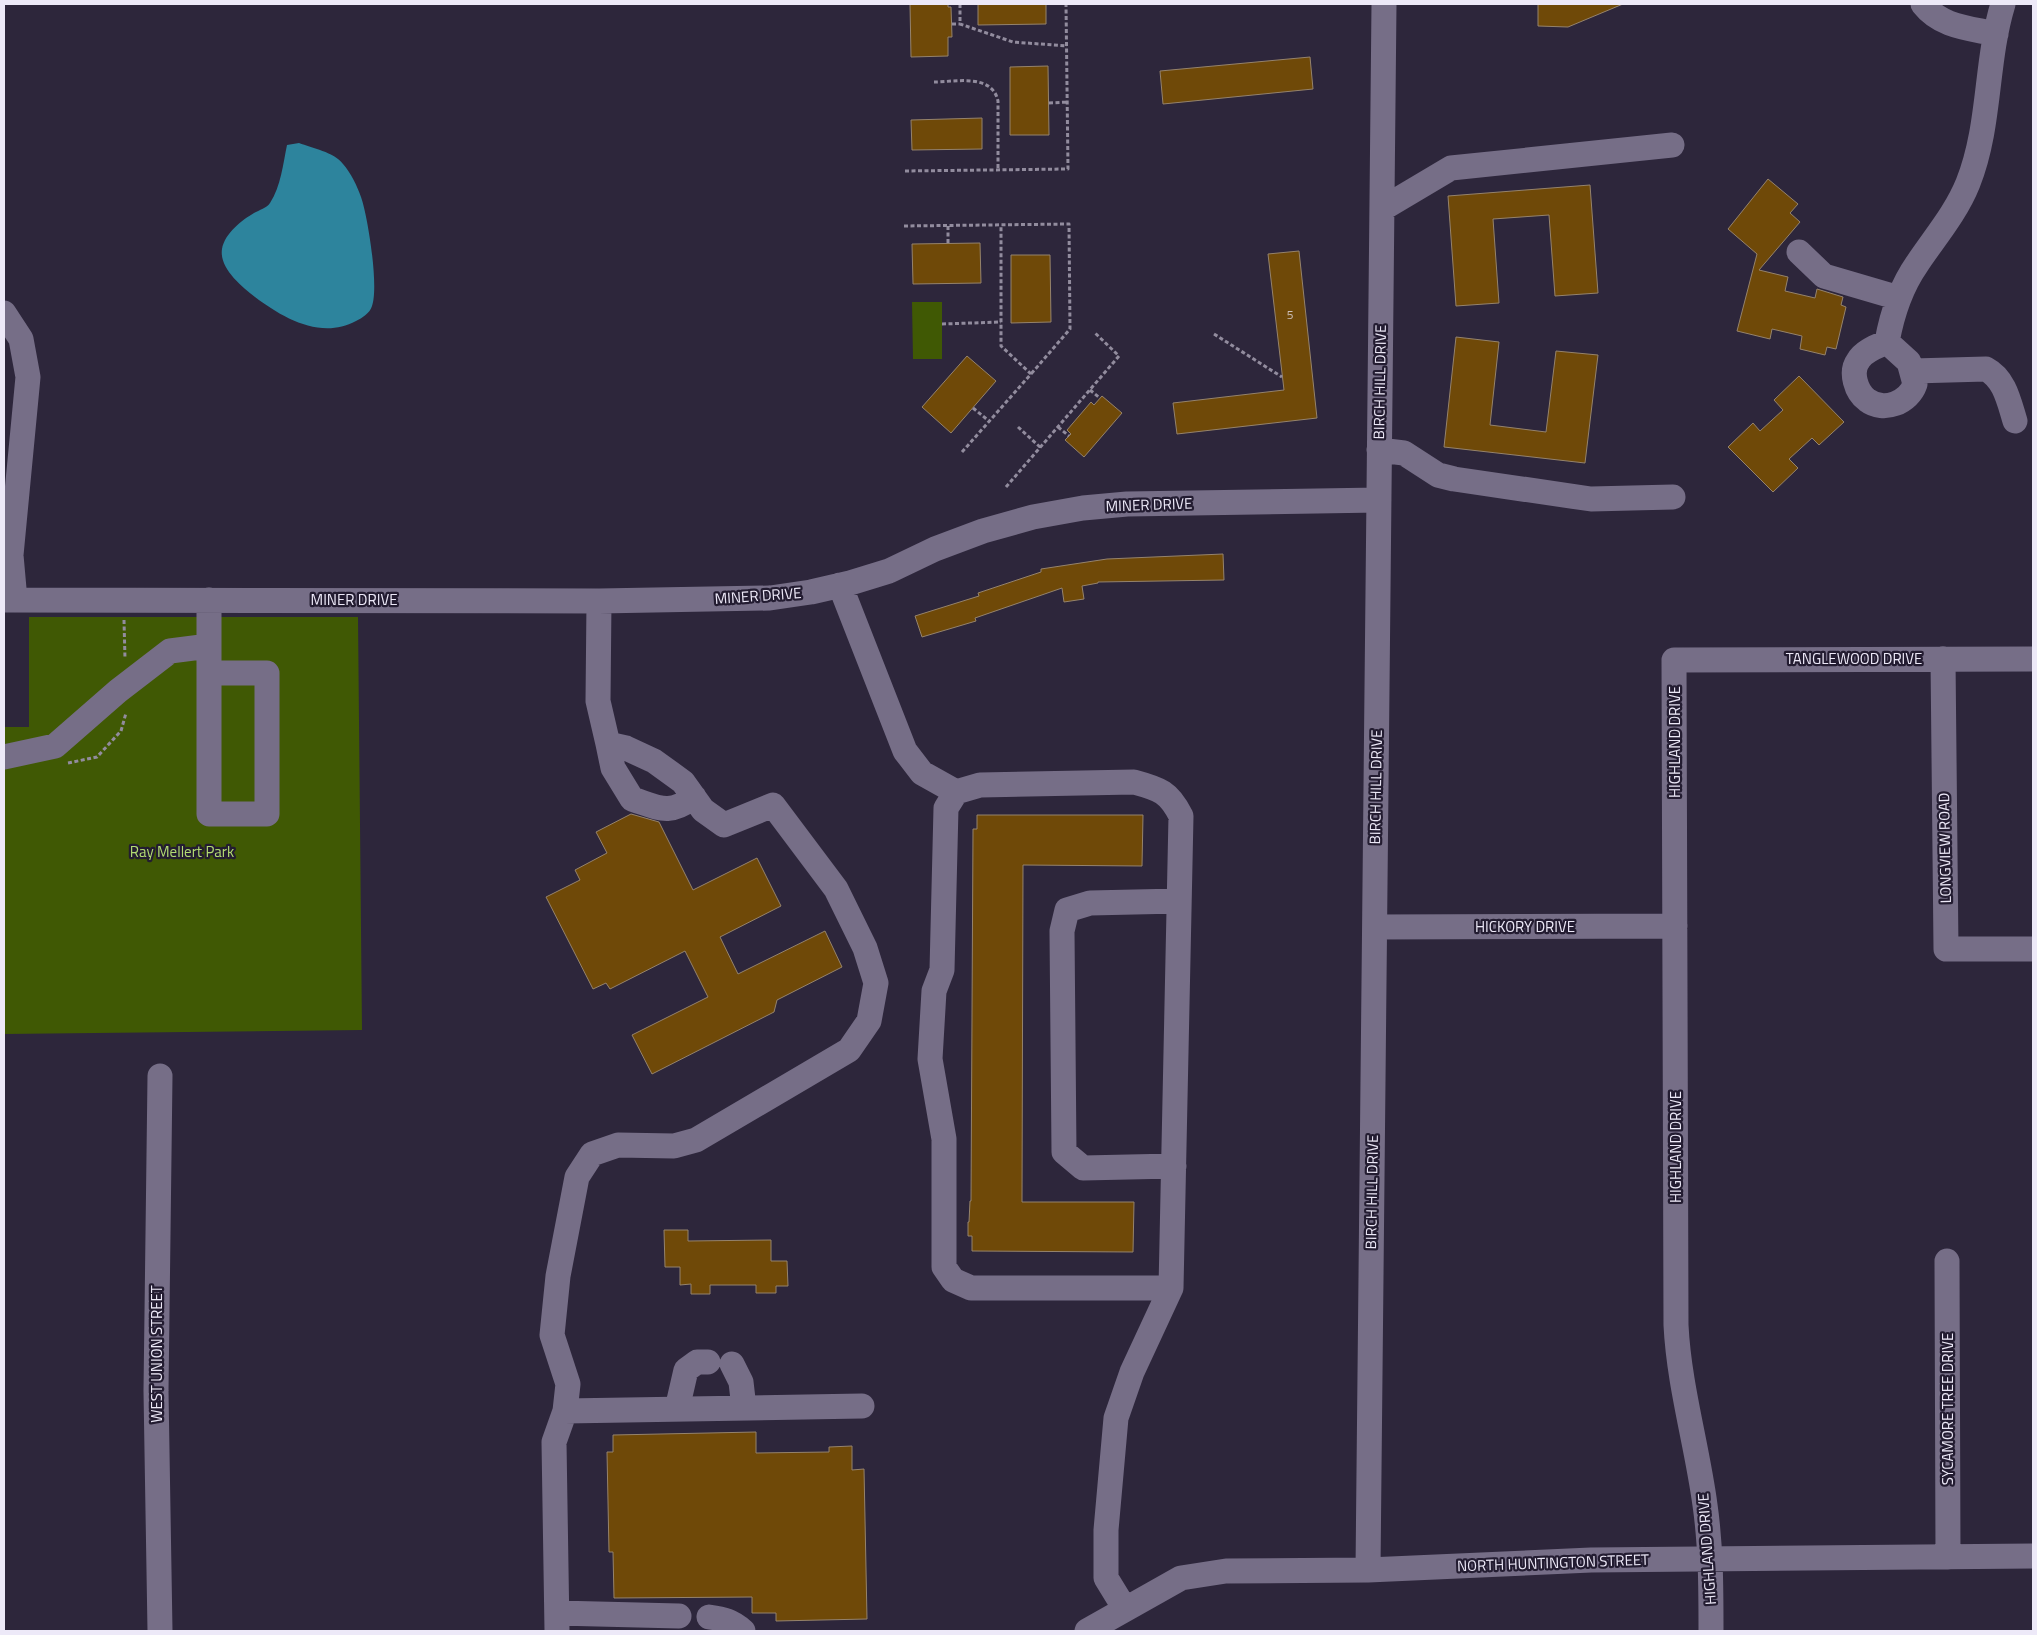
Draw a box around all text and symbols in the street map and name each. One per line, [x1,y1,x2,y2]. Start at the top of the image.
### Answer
house number: 5 [1287,305,1294,324]
street label: BIRCH HILL DRIVE [1367,324,1392,440]
street label: MINER DRIVE [1105,491,1193,518]
street label: MINER DRIVE [714,581,802,610]
street label: MINER DRIVE [311,588,397,611]
street label: TANGLEWOOD DRIVE [1786,647,1922,670]
street label: HIGHLAND DRIVE [1663,686,1686,798]
street label: BIRCH HILL DRIVE [1363,729,1388,845]
street label: LONGVIEW ROAD [1932,792,1957,904]
park label: Ray Mellert Park [130,840,234,863]
street label: HICKORY DRIVE [1475,915,1575,938]
street label: HIGHLAND DRIVE [1664,1091,1687,1203]
street label: BIRCH HILL DRIVE [1359,1134,1384,1250]
street label: WEST UNION STREET [145,1285,168,1423]
street label: SYCAMORE TREE DRIVE [1936,1333,1959,1485]
street label: HIGHLAND DRIVE [1691,1492,1722,1606]
street label: NORTH HUNTINGTON STREET [1457,1548,1649,1577]

